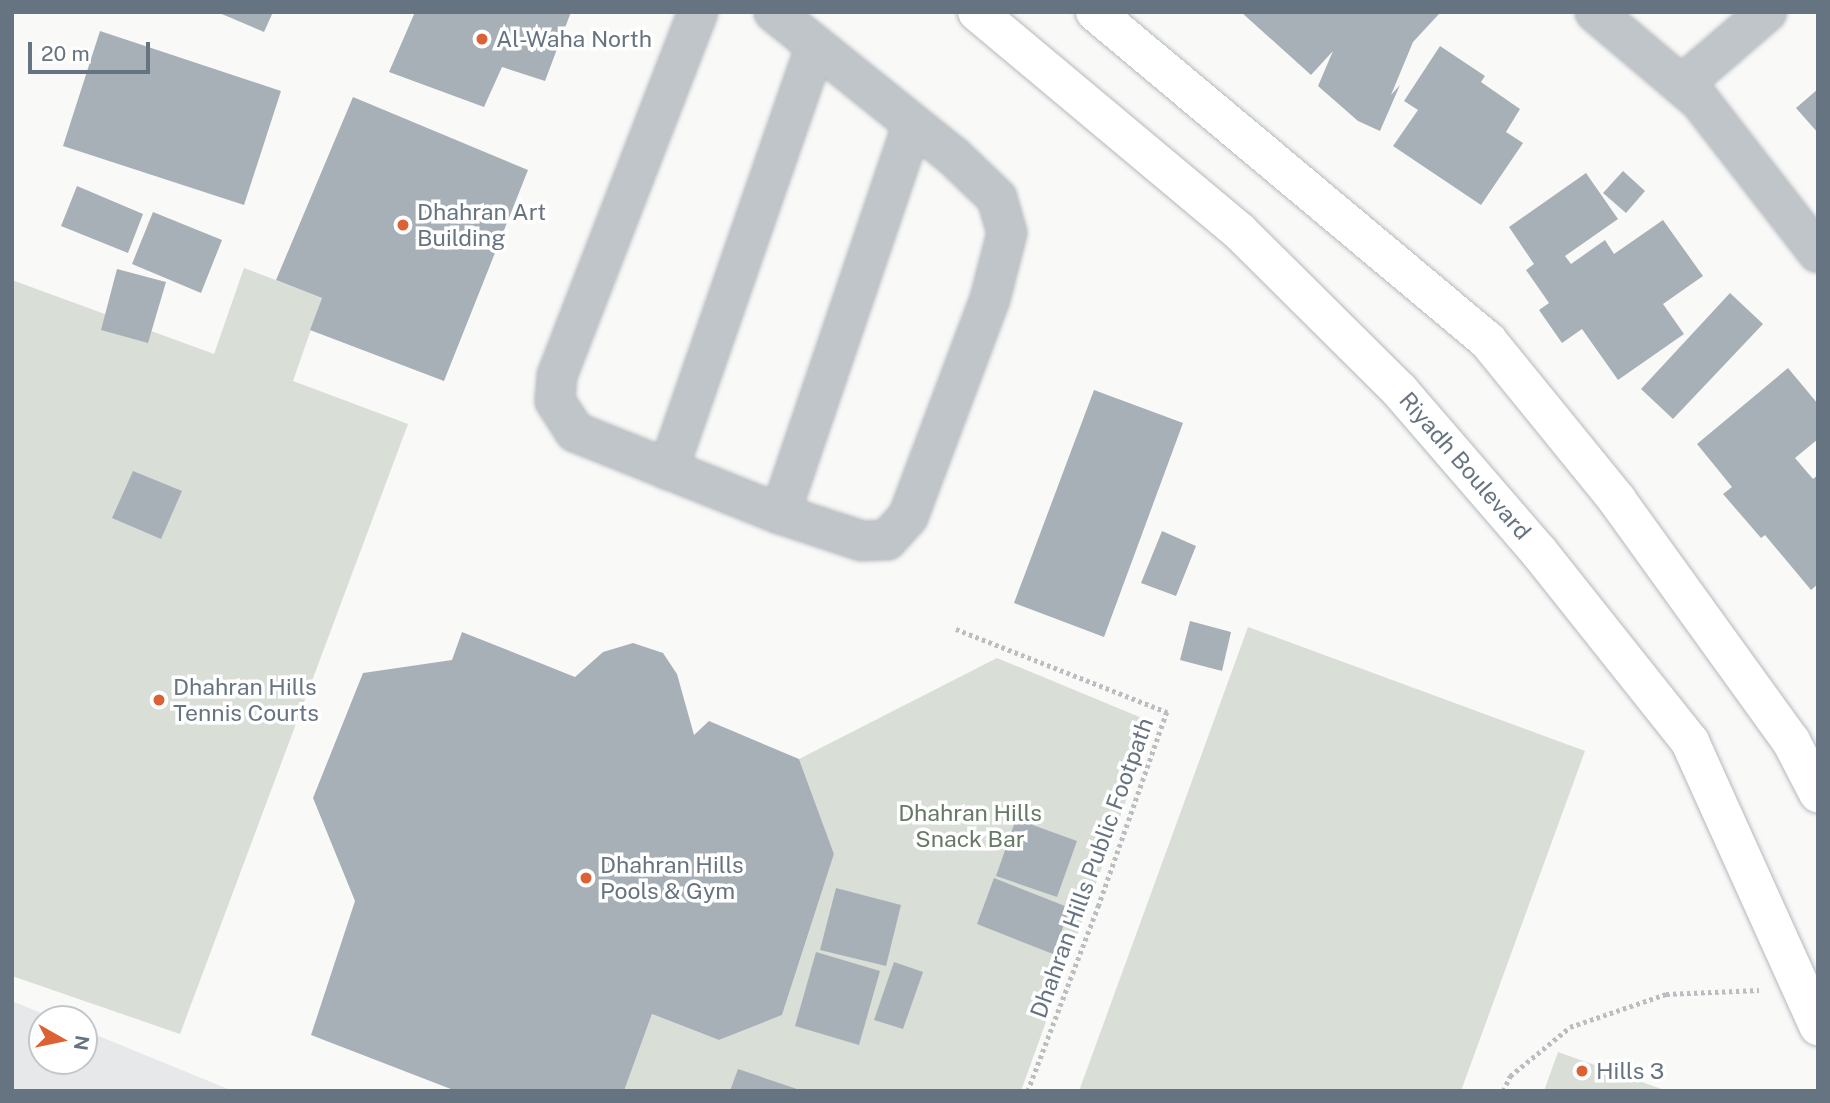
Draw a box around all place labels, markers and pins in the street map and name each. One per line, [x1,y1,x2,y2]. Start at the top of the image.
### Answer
place label: Al-Waha North [496,25,652,53]
marker: Al-Waha North [474,31,490,47]
place label: Dhahran Art Building [417,198,546,252]
marker: Dhahran Art Building [395,217,411,233]
place label: Dhahran Hills Tennis Courts [173,673,319,727]
marker: Dhahran Hills Tennis Courts [151,692,167,708]
place label: Dhahran Hills Pools & Gym [600,851,744,905]
marker: Dhahran Hills Pools & Gym [578,870,594,886]
place label: Hills 3 [1596,1057,1664,1085]
marker: Hills 3 [1574,1063,1590,1079]

